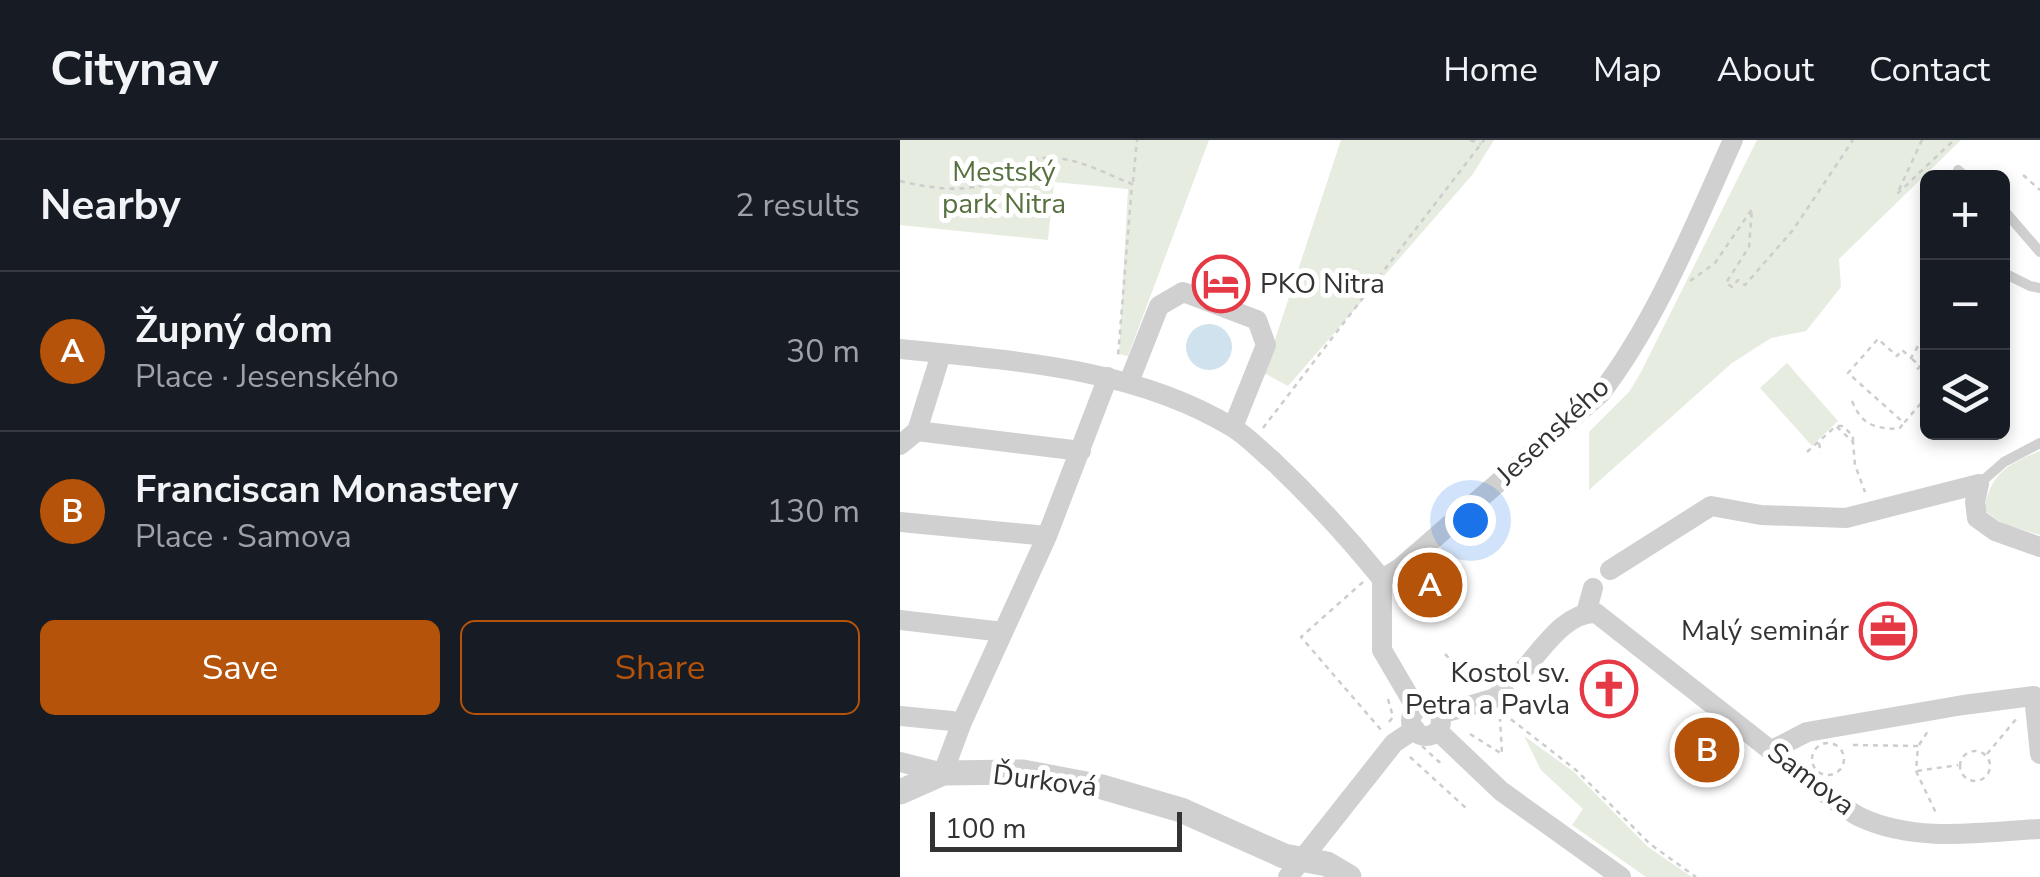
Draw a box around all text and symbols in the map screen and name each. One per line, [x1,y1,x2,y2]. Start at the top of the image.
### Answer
text: Citynav [50,36,218,102]
text: Home [1443,46,1538,93]
text: Map [1593,46,1662,93]
text: About [1717,46,1814,93]
text: Contact [1869,46,1990,93]
park label: Mestský park Nitra [942,153,1066,223]
map controls [1920,170,2010,440]
button: + [1920,170,2010,260]
text: Nearby [40,177,181,234]
text: 2 results [735,184,860,227]
hotel icon: PKO Nitra [1191,254,1251,314]
button: − [1920,260,2010,350]
place label: PKO Nitra [1260,265,1385,303]
text: Župný dom [135,304,333,355]
text: A [61,330,84,373]
text: 30 m [786,330,860,373]
button: layers [1920,350,2010,440]
text: Place · Jesenského [135,355,399,398]
street label: Jesenského [1487,369,1618,494]
text: Franciscan Monastery [135,464,518,515]
text: B [61,490,84,533]
text: 130 m [767,490,860,533]
your location [1445,495,1496,546]
text: Place · Samova [135,515,352,558]
pin: A [1398,548,1462,622]
office icon: Malý seminár [1858,601,1918,661]
place label: Malý seminár [1681,612,1849,650]
button: Save [40,620,440,715]
button: Share [460,620,860,715]
place label: Kostol sv. Petra a Pavla [1405,654,1570,724]
church icon: Kostol sv. Petra a Pavla [1579,659,1639,719]
pin: B [1674,712,1740,788]
street label: Samova [1759,734,1863,824]
street label: Ďurková [991,756,1099,806]
scale bar [930,807,1182,852]
text: 100 m [945,810,1027,848]

